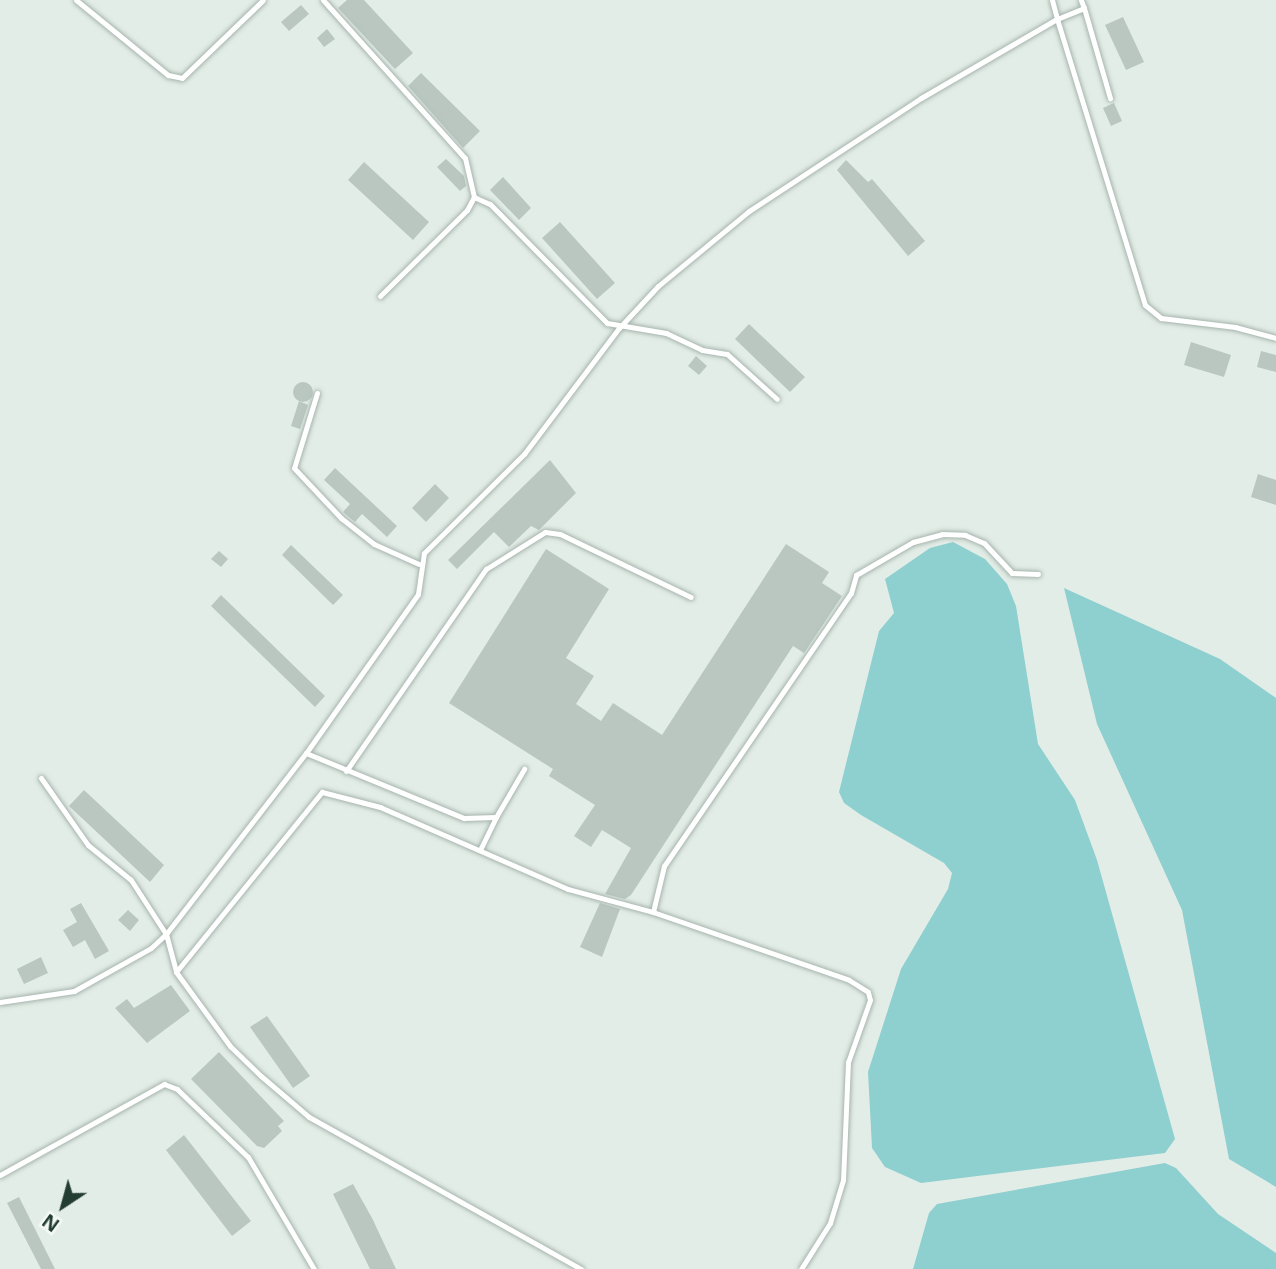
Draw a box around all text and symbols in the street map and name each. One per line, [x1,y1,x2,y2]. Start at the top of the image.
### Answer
north arrow [28,1171,98,1241]
text: N [37,1208,65,1238]

